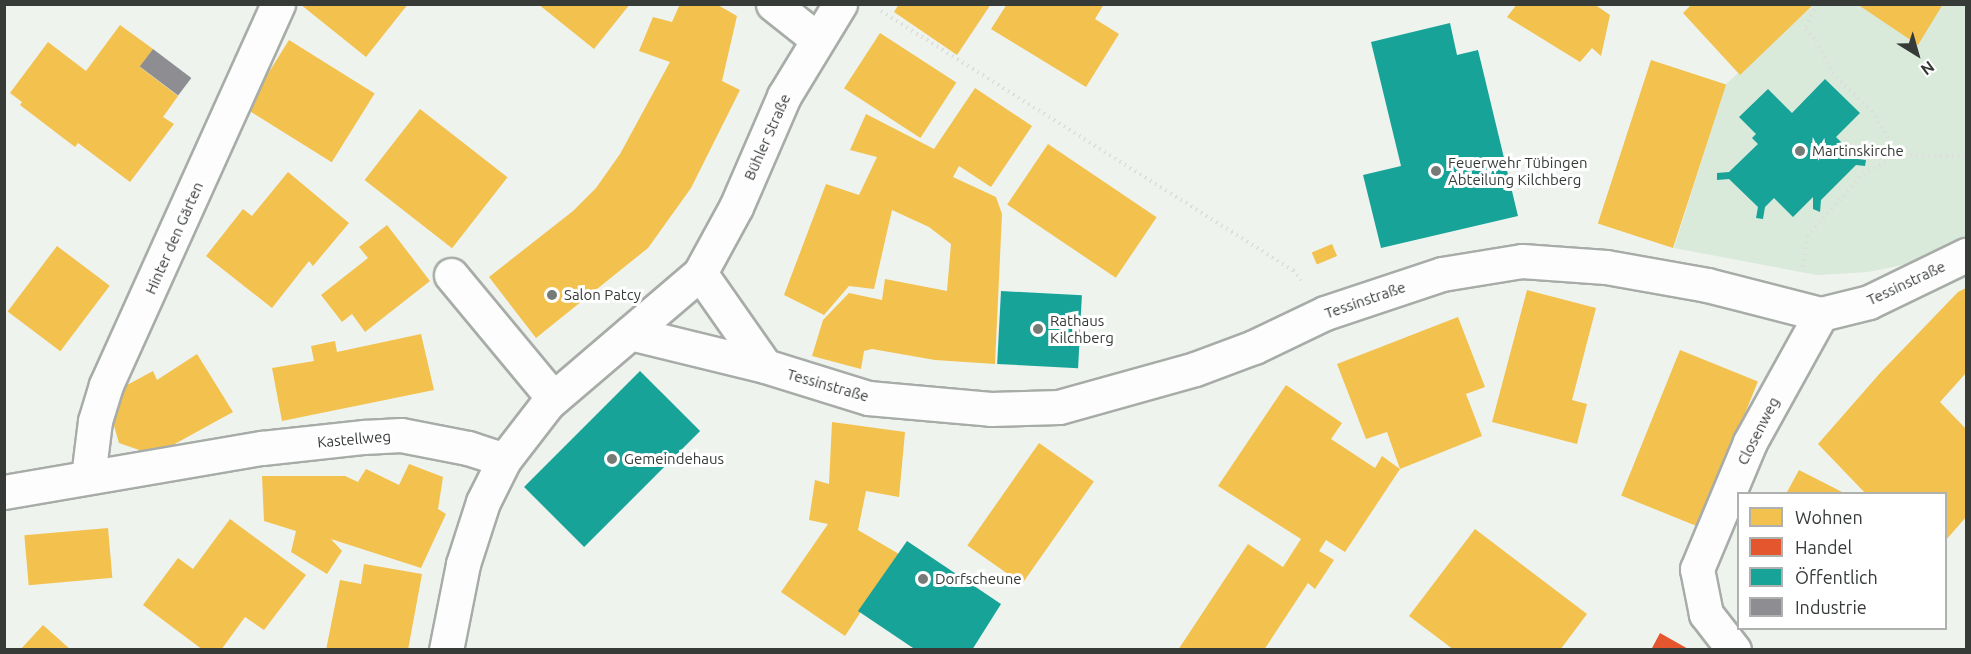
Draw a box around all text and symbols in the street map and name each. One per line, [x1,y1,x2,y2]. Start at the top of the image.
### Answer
north arrow [1887,24,1947,84]
text: N [1918,58,1938,79]
street label: Bühler Straße [740,91,794,183]
place label: Martinskirche [1812,142,1904,160]
marker: Martinskirche [1793,144,1807,158]
place label: Feuerwehr Tübingen Abteilung Kilchberg [1448,153,1588,188]
marker: Feuerwehr Tübingen Abteilung Kilchberg [1429,164,1443,178]
street label: Hinter den Gärten [141,179,207,297]
street label: Tessinstraße [1864,257,1948,309]
street label: Tessinstraße [1322,278,1408,322]
place label: Salon Patcy [564,286,641,304]
marker: Salon Patcy [545,288,559,302]
place label: Rathaus Kilchberg [1050,311,1114,346]
marker: Rathaus Kilchberg [1031,322,1045,336]
street label: Tessinstraße [785,365,871,405]
street label: Closenweg [1733,394,1783,468]
street label: Kastellweg [316,427,392,451]
place label: Gemeindehaus [624,450,724,468]
marker: Gemeindehaus [605,452,619,466]
legend [1737,492,1947,630]
text: Wohnen [1795,507,1863,527]
text: Handel [1795,537,1852,557]
text: Öffentlich [1795,567,1878,587]
place label: Dorfscheune [935,570,1022,588]
marker: Dorfscheune [916,572,930,586]
text: Industrie [1795,597,1867,617]

